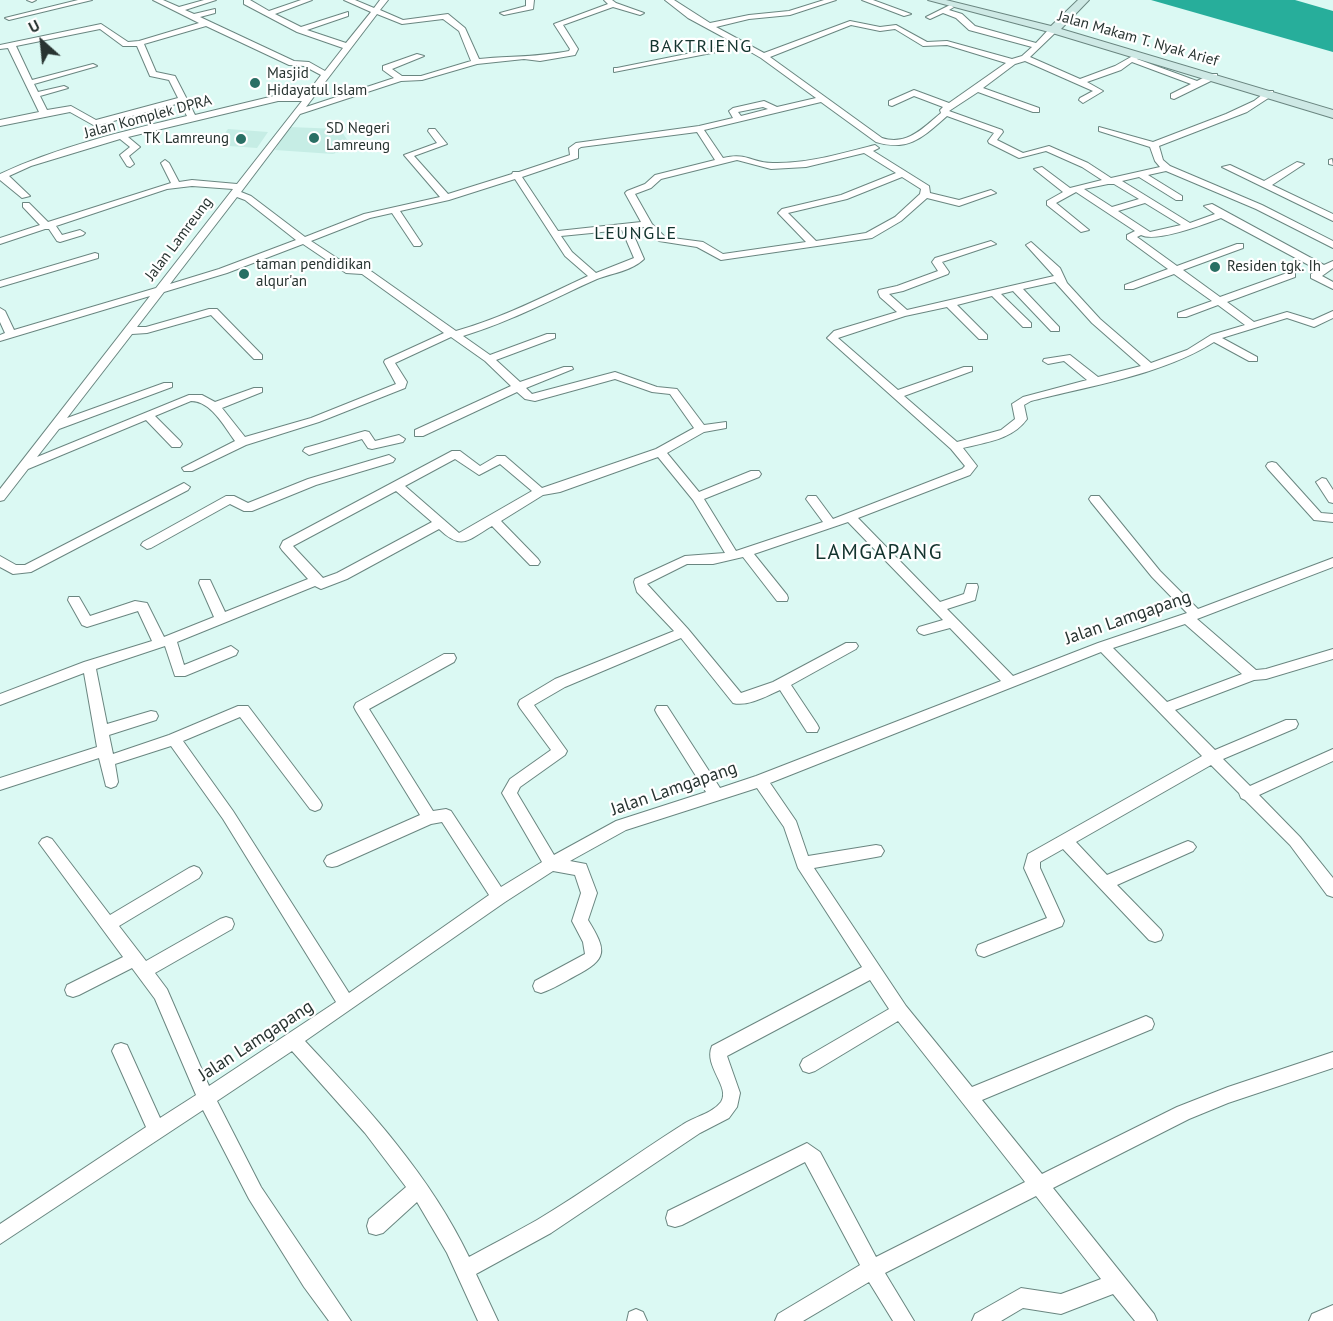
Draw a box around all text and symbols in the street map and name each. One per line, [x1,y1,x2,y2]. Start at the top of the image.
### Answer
street label: Jalan Makam T. Nyak Arief [1056,7,1220,71]
north arrow [12,12,72,72]
text: U [25,15,43,37]
district label: BAKTRIENG [649,36,753,58]
place label: Masjid Hidayatul Islam [267,65,367,100]
marker: Masjid Hidayatul Islam [248,76,262,90]
street label: Jalan Komplek DPRA [82,91,214,143]
place label: SD Negeri Lamreung [326,120,390,155]
place label: TK Lamreung [143,130,229,148]
marker: SD Negeri Lamreung [307,131,321,145]
marker: TK Lamreung [234,132,248,146]
street label: Jalan Lamreung [142,194,216,284]
district label: LEUNGLE [594,223,678,245]
place label: taman pendidikan alqur'an [256,256,371,291]
place label: Residen tgk. Ih [1227,258,1321,276]
marker: Residen tgk. Ih [1208,260,1222,274]
marker: taman pendidikan alqur'an [237,267,251,281]
district label: LAMGAPANG [815,540,943,566]
street label: Jalan Lamgapang [1062,586,1194,650]
street label: Jalan Lamgapang [608,757,740,821]
street label: Jalan Lamgapang [195,996,317,1086]

